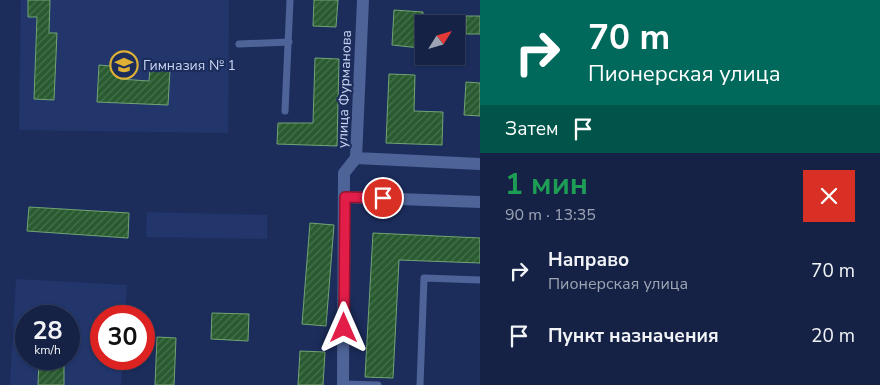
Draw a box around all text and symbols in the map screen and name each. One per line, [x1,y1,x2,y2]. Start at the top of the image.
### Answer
text: 70 m [588,14,670,61]
north arrow [415,15,465,65]
map controls [415,15,465,65]
icon: right [505,20,570,85]
street label: улица Фурманова [333,30,356,148]
school or university icon: Гимназия № 1 [109,50,139,80]
place label: Гимназия № 1 [143,56,236,75]
text: Пионерская улица [588,59,781,89]
icon: arrive [569,115,597,143]
text: Затем [505,116,559,142]
text: 1 мин [505,164,588,205]
button: close [803,170,855,222]
pin [362,177,404,219]
icon: arrive [369,184,397,212]
text: 90 m · 13:35 [505,204,596,226]
text: Направо [548,247,629,273]
icon: right [505,257,533,285]
text: 70 m [811,258,855,284]
text: Пионерская улица [548,273,688,295]
position arrow [317,301,369,353]
speed limit sign: 30 [90,305,155,370]
text: 28 [32,314,63,348]
icon: arrive [505,322,533,350]
text: Пункт назначения [548,323,719,349]
text: 20 m [811,323,855,349]
text: km/h [34,342,61,358]

